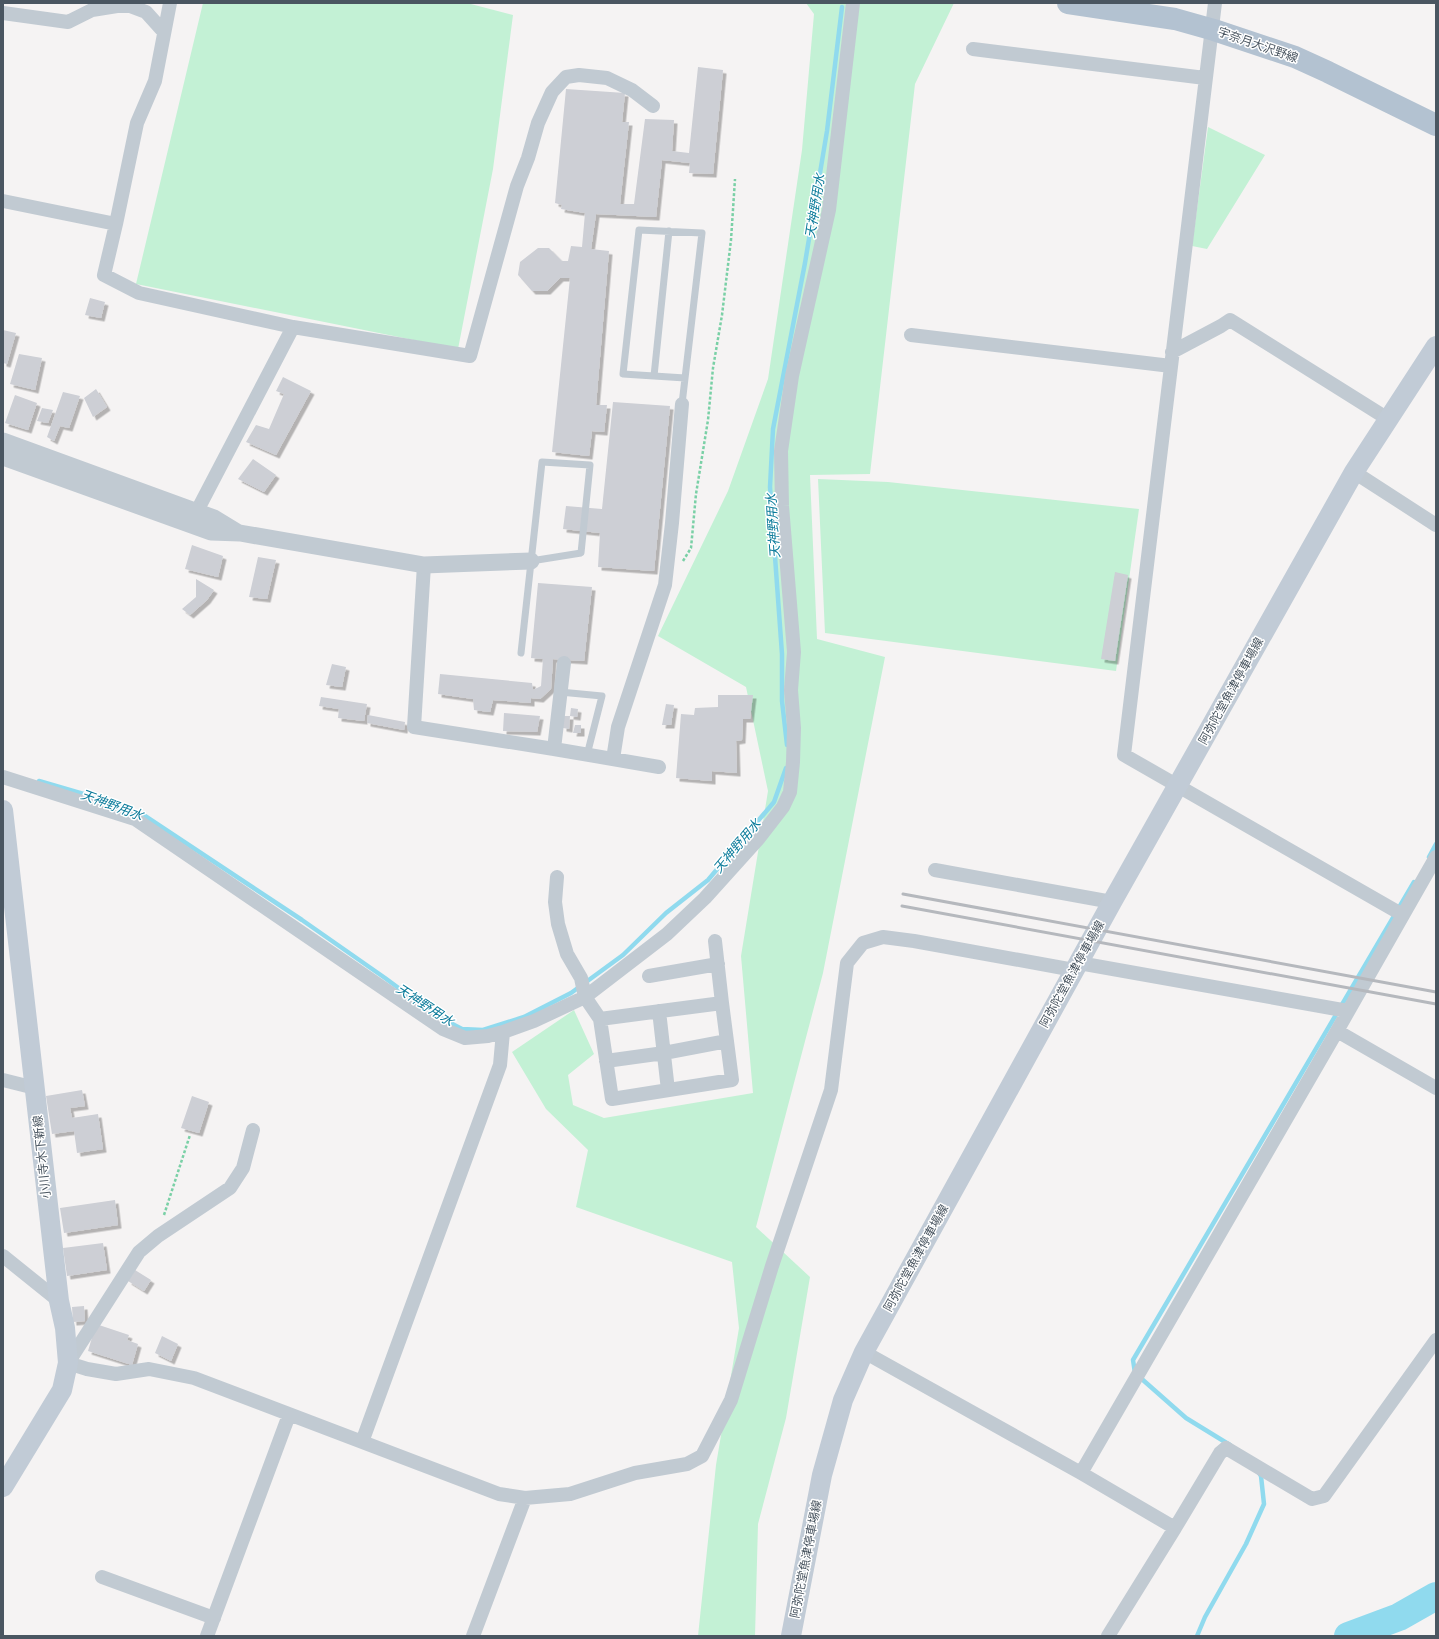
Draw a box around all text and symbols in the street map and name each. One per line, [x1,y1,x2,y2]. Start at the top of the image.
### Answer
street label: 宇奈月大沢野線 [1216,25,1300,65]
water label: 天神野用水 [803,171,828,239]
water label: 天神野用水 [763,491,783,559]
street label: 阿弥陀堂魚津停車場線 [1196,635,1266,747]
water label: 天神野用水 [79,787,147,824]
water label: 天神野用水 [710,815,765,876]
street label: 阿弥陀堂魚津停車場線 [1037,918,1107,1030]
water label: 天神野用水 [394,981,458,1030]
street label: 小川寺木下新線 [31,1114,53,1200]
street label: 阿弥陀堂魚津停車場線 [881,1202,951,1314]
street label: 阿弥陀堂魚津停車場線 [788,1499,824,1619]

